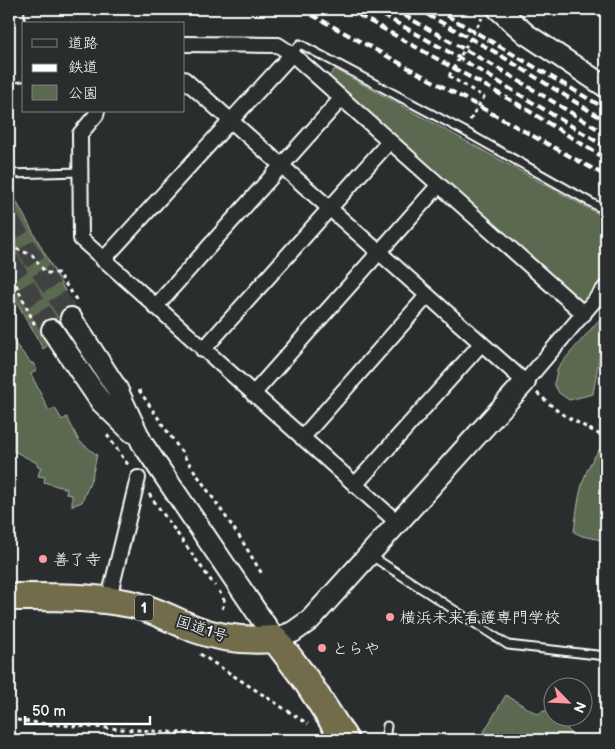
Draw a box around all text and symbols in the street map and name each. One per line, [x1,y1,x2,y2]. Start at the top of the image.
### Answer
legend [22,22,185,112]
text: 道路 [68,34,98,53]
text: 鉄道 [68,58,98,77]
text: 公園 [68,84,98,103]
place label: 善了寺 [53,551,101,570]
marker: 善了寺 [37,553,49,565]
road number: 1 [135,596,153,620]
place label: 横浜未来看護専門学校 [400,609,560,628]
marker: 横浜未来看護専門学校 [384,611,396,623]
street label: 国道1号 [173,612,230,647]
place label: とらや [332,640,380,659]
marker: とらや [316,642,328,654]
north arrow [542,676,592,726]
scale bar [25,694,150,726]
text: N [570,699,589,715]
text: 50 m [32,702,66,721]

